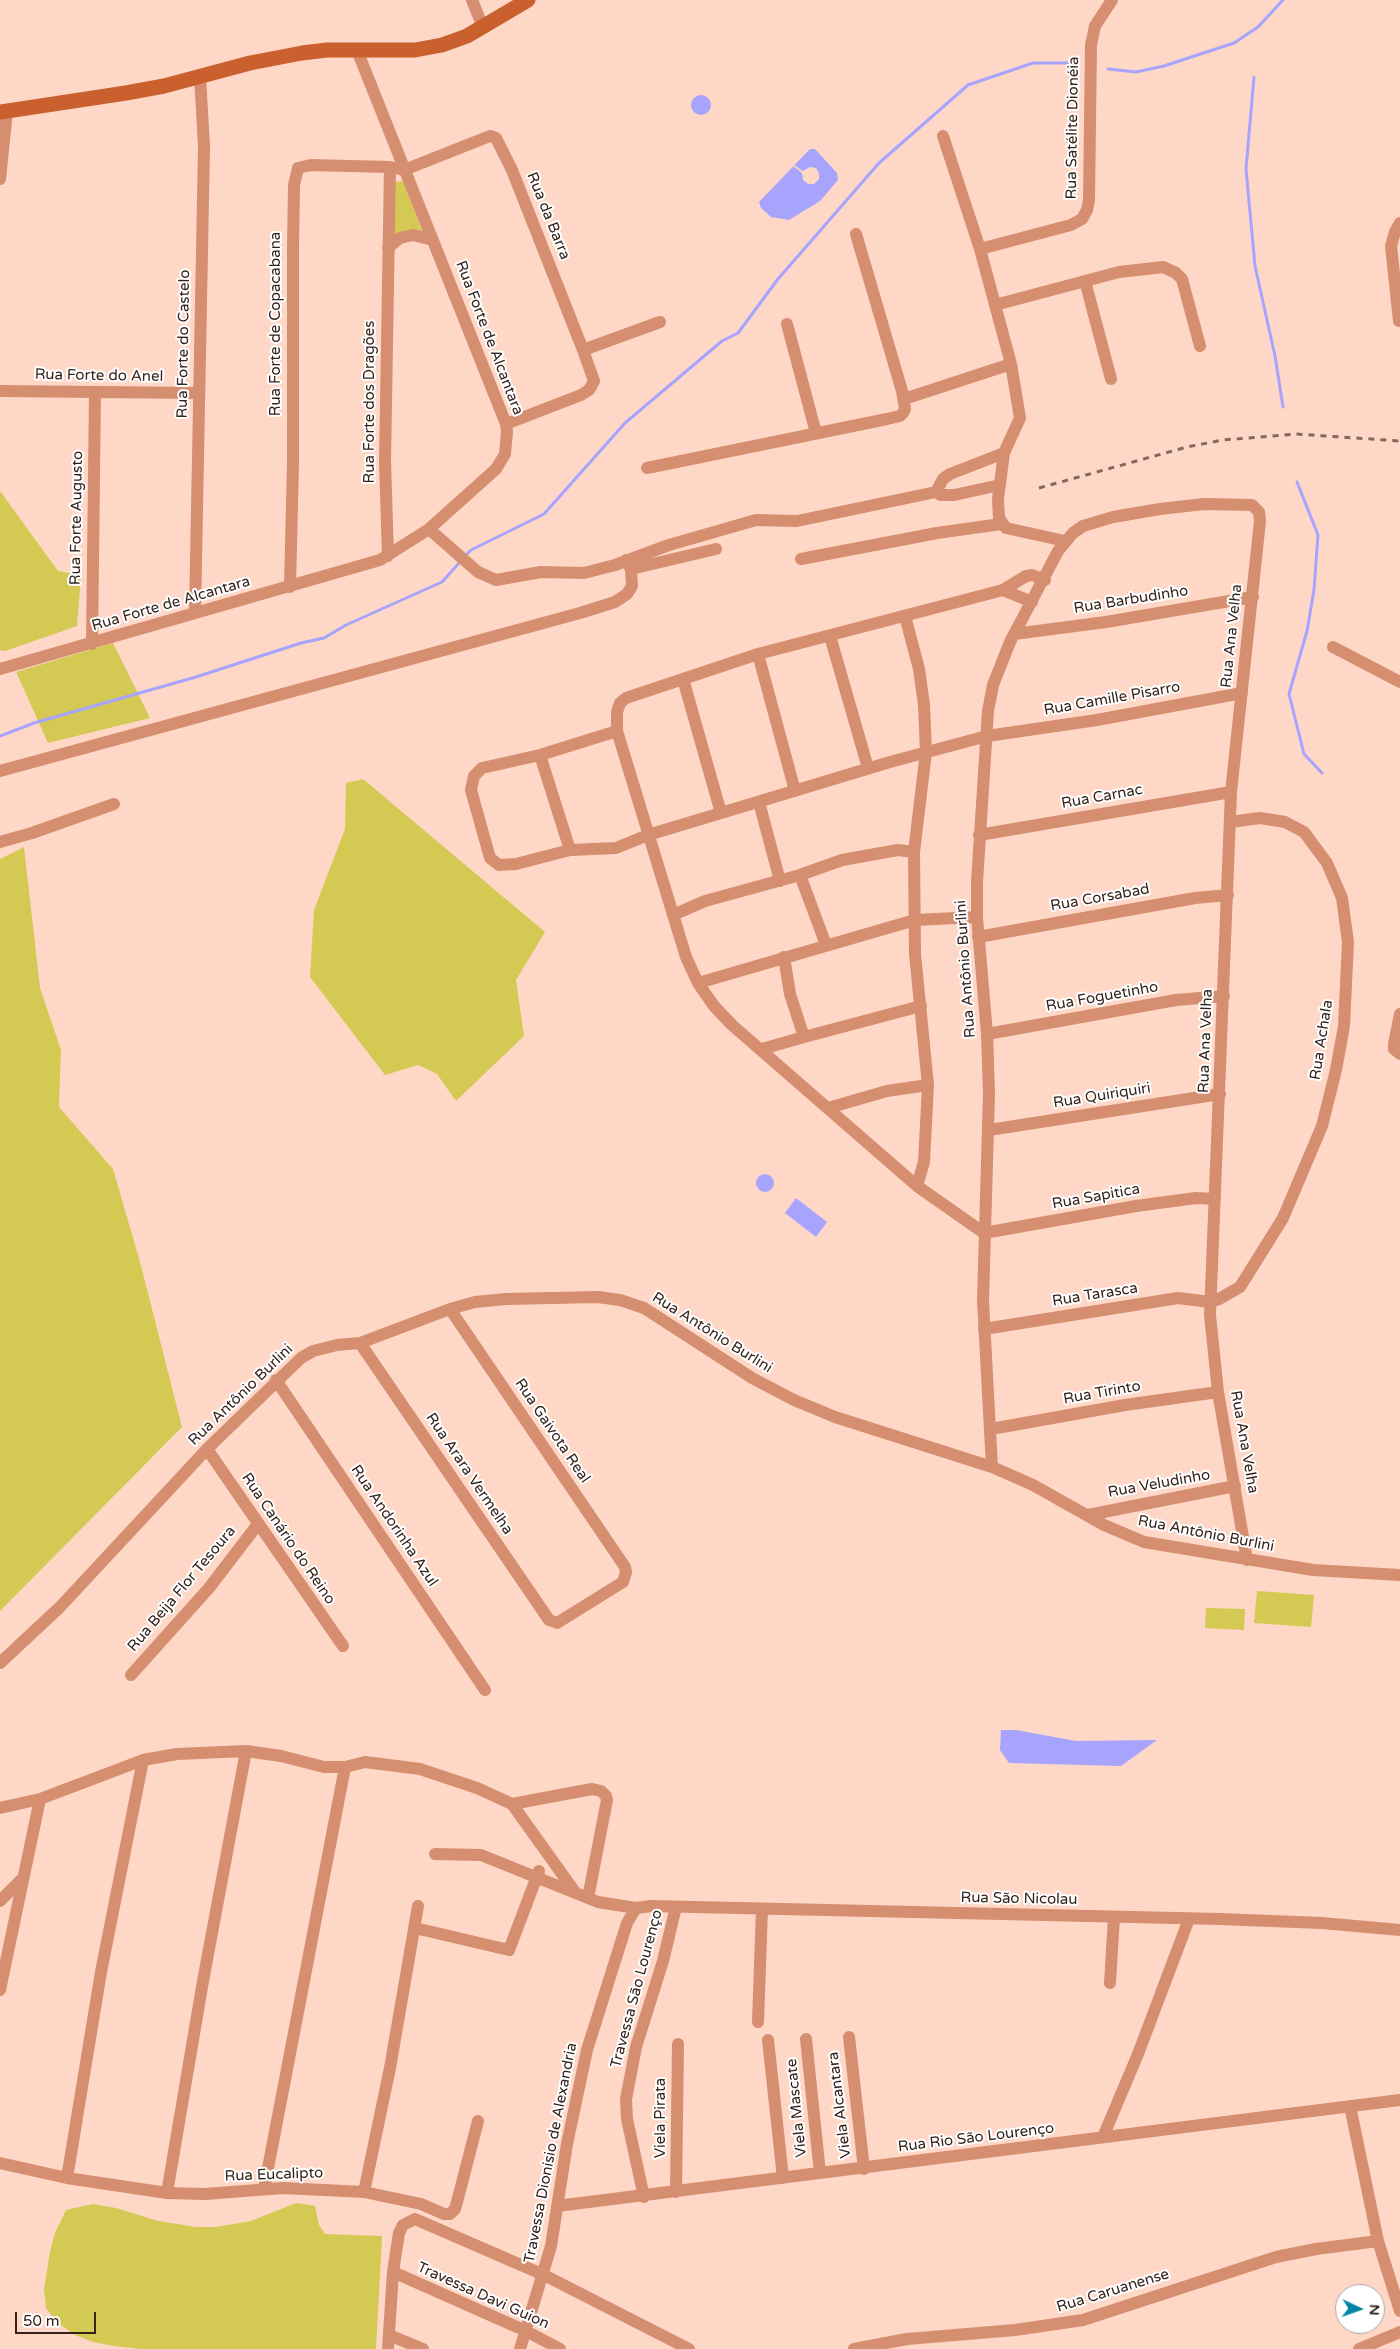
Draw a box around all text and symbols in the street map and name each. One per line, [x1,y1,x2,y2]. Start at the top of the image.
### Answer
street label: Rua Satélite Dionéia [1063,56,1083,200]
street label: Rua da Barra [522,170,574,262]
street label: Rua Forte de Copacabana [267,232,285,416]
street label: Rua Forte de Alcantara [451,258,527,418]
street label: Rua Forte do Castelo [174,269,194,419]
street label: Rua Forte dos Dragões [361,321,379,483]
street label: Rua Forte do Anel [35,366,163,386]
street label: Rua Forte Augusto [67,451,87,585]
street label: Rua Forte de Alcantara [90,573,252,635]
street label: Rua Barbudinho [1072,582,1190,618]
street label: Rua Ana Velha [1218,583,1246,689]
street label: Rua Camille Pisarro [1042,678,1182,720]
street label: Rua Carnac [1060,781,1144,813]
street label: Rua Corsabad [1049,880,1151,916]
street label: Rua Antônio Burlini [952,899,980,1039]
street label: Rua Foguetinho [1044,978,1160,1016]
street label: Rua Ana Velha [1195,989,1217,1093]
street label: Rua Achala [1307,999,1337,1081]
street label: Rua Quiriquiri [1052,1079,1152,1113]
street label: Rua Sapitica [1051,1180,1141,1214]
street label: Rua Tarasca [1051,1279,1139,1311]
street label: Rua Antônio Burlini [649,1289,775,1377]
street label: Rua Antônio Burlini [185,1340,297,1450]
street label: Rua Gaivota Real [510,1375,594,1487]
street label: Rua Tirinto [1062,1377,1142,1409]
street label: Rua Ana Velha [1226,1389,1262,1495]
street label: Rua Arara Vermelha [422,1410,516,1538]
street label: Rua Andorinha Azul [347,1462,441,1590]
street label: Rua Veludinho [1106,1466,1212,1502]
street label: Rua Canário do Reino [237,1470,339,1608]
street label: Rua Antônio Burlini [1136,1512,1276,1556]
street label: Rua Beija Flor Tesoura [124,1522,240,1656]
street label: Rua São Nicolau [960,1889,1078,1909]
street label: Travessa São Lourenço [607,1908,667,2070]
street label: Travessa Dionísio de Alexandria [521,2041,581,2265]
street label: Viela Alcantara [825,2051,855,2159]
street label: Viela Mascate [783,2058,811,2158]
street label: Viela Pirata [652,2078,670,2158]
street label: Rua Rio São Lourenço [897,2119,1055,2157]
street label: Rua Eucalipto [224,2164,324,2186]
street label: Travessa Davi Guion [414,2259,552,2333]
street label: Rua Caruanense [1055,2265,1171,2317]
north arrow [1335,2284,1385,2334]
scale bar [18,2302,99,2334]
text: N [1366,2304,1383,2316]
text: 50 m [23,2312,60,2330]

